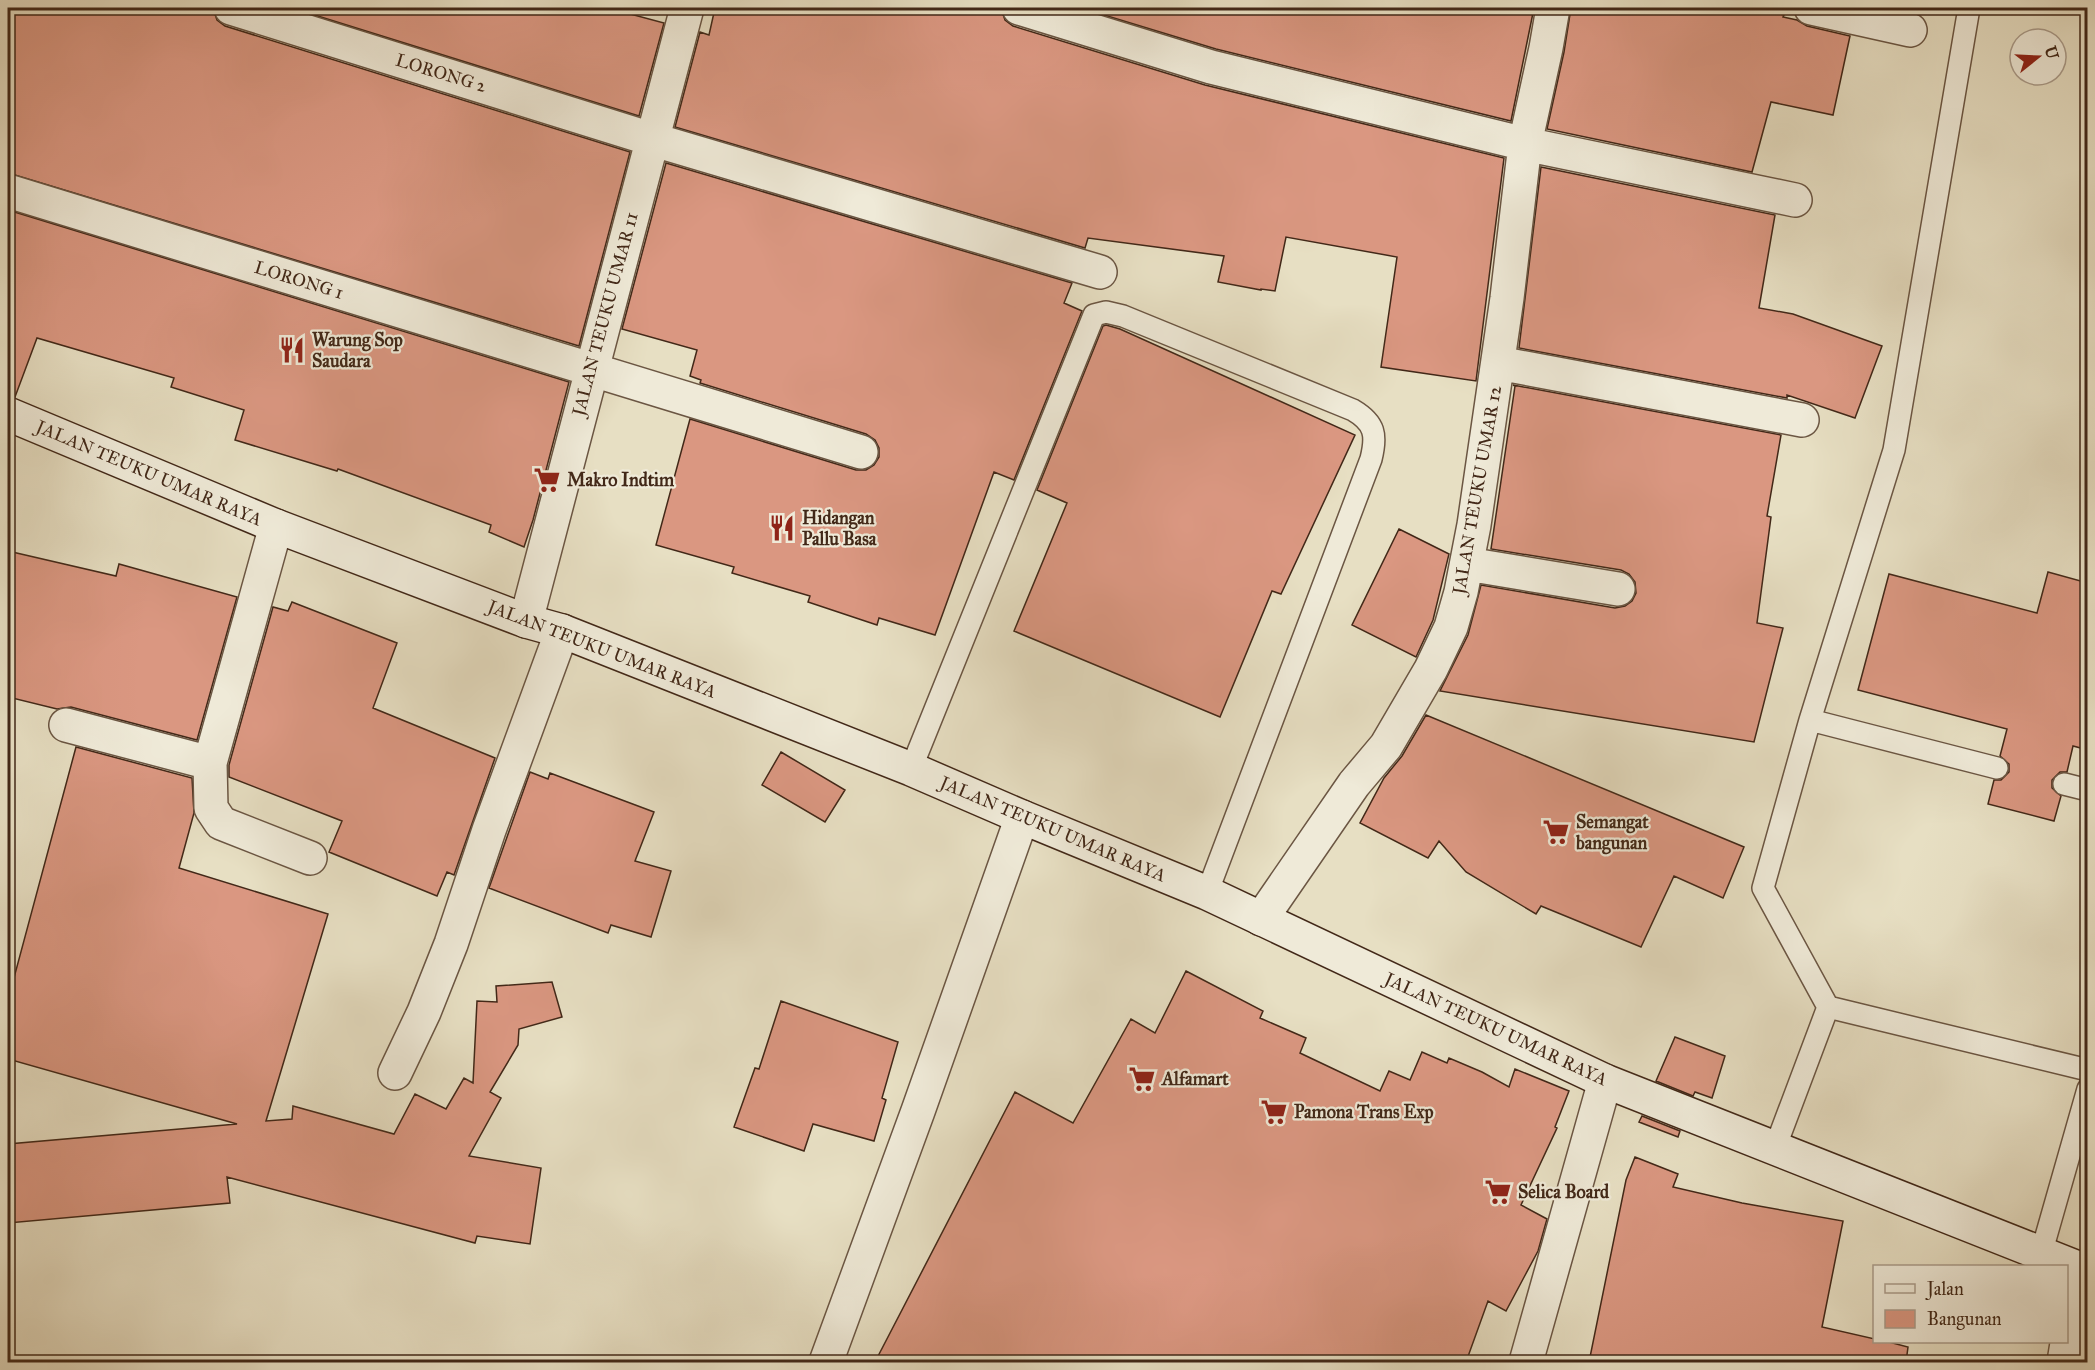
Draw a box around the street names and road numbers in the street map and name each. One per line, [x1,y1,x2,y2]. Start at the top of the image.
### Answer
street label: LORONG 2 [393,49,489,97]
street label: JALAN TEUKU UMAR 11 [567,210,644,420]
street label: LORONG 1 [252,256,346,304]
street label: JALAN TEUKU UMAR 12 [1447,384,1507,598]
street label: JALAN TEUKU UMAR RAYA [31,415,265,532]
street label: JALAN TEUKU UMAR RAYA [482,594,719,704]
street label: JALAN TEUKU UMAR RAYA [935,771,1169,888]
street label: JALAN TEUKU UMAR RAYA [1379,967,1611,1091]

